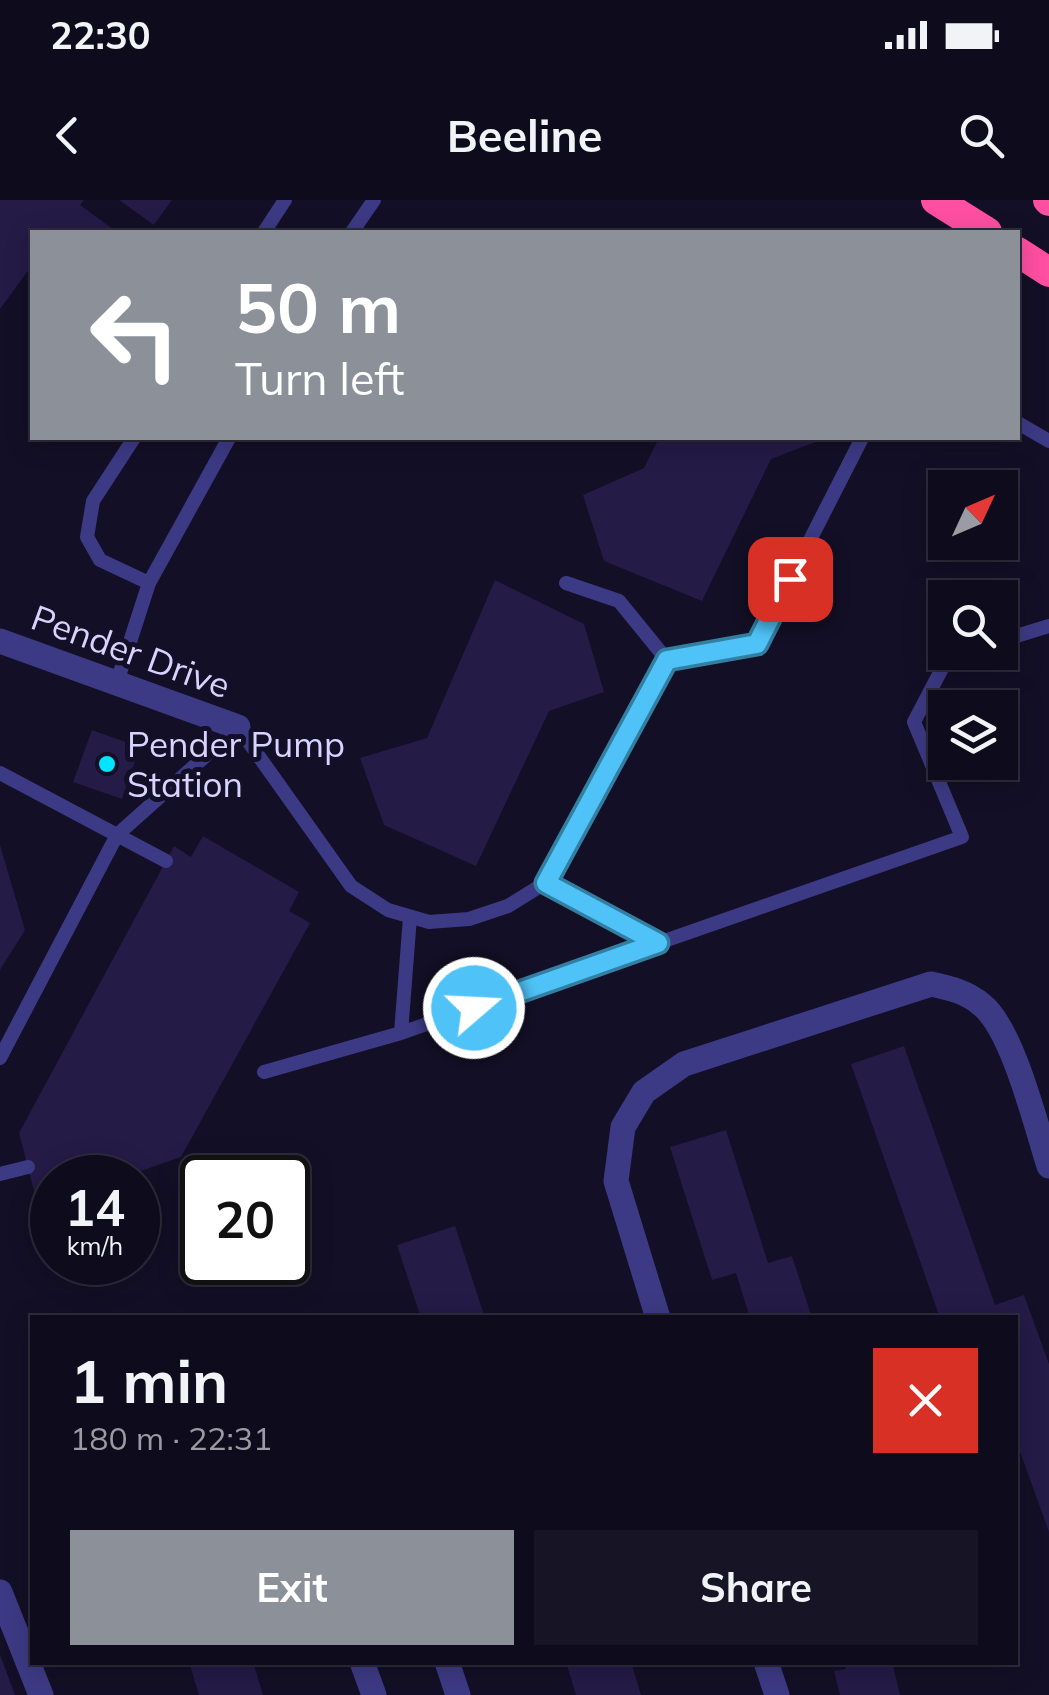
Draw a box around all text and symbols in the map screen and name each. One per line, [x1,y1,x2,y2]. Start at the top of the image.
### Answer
text: 22:30 [50,11,151,59]
text: Beeline [447,107,602,163]
icon: back [40,108,95,163]
icon: search [954,108,1009,163]
text: 50 m [235,263,401,351]
icon: left [70,270,200,400]
text: Turn left [235,350,404,406]
north arrow [928,470,1018,560]
map controls [928,470,1018,780]
pin [748,537,833,622]
icon: arrive [763,552,818,607]
button: search [928,580,1018,670]
street label: Pender Drive [26,595,236,707]
button: layers [928,690,1018,780]
place label: Pender Pump Station [127,722,345,806]
marker: Pender Pump Station [96,753,118,775]
position arrow [422,956,526,1060]
speed limit sign: 20 [180,1155,310,1285]
text: 14 [65,1176,125,1239]
text: km/h [67,1230,123,1261]
text: 1 min [70,1343,228,1418]
button: close [873,1348,978,1453]
text: 180 m · 22:31 [70,1418,272,1458]
button: Exit [70,1530,514,1645]
button: Share [534,1530,978,1645]

